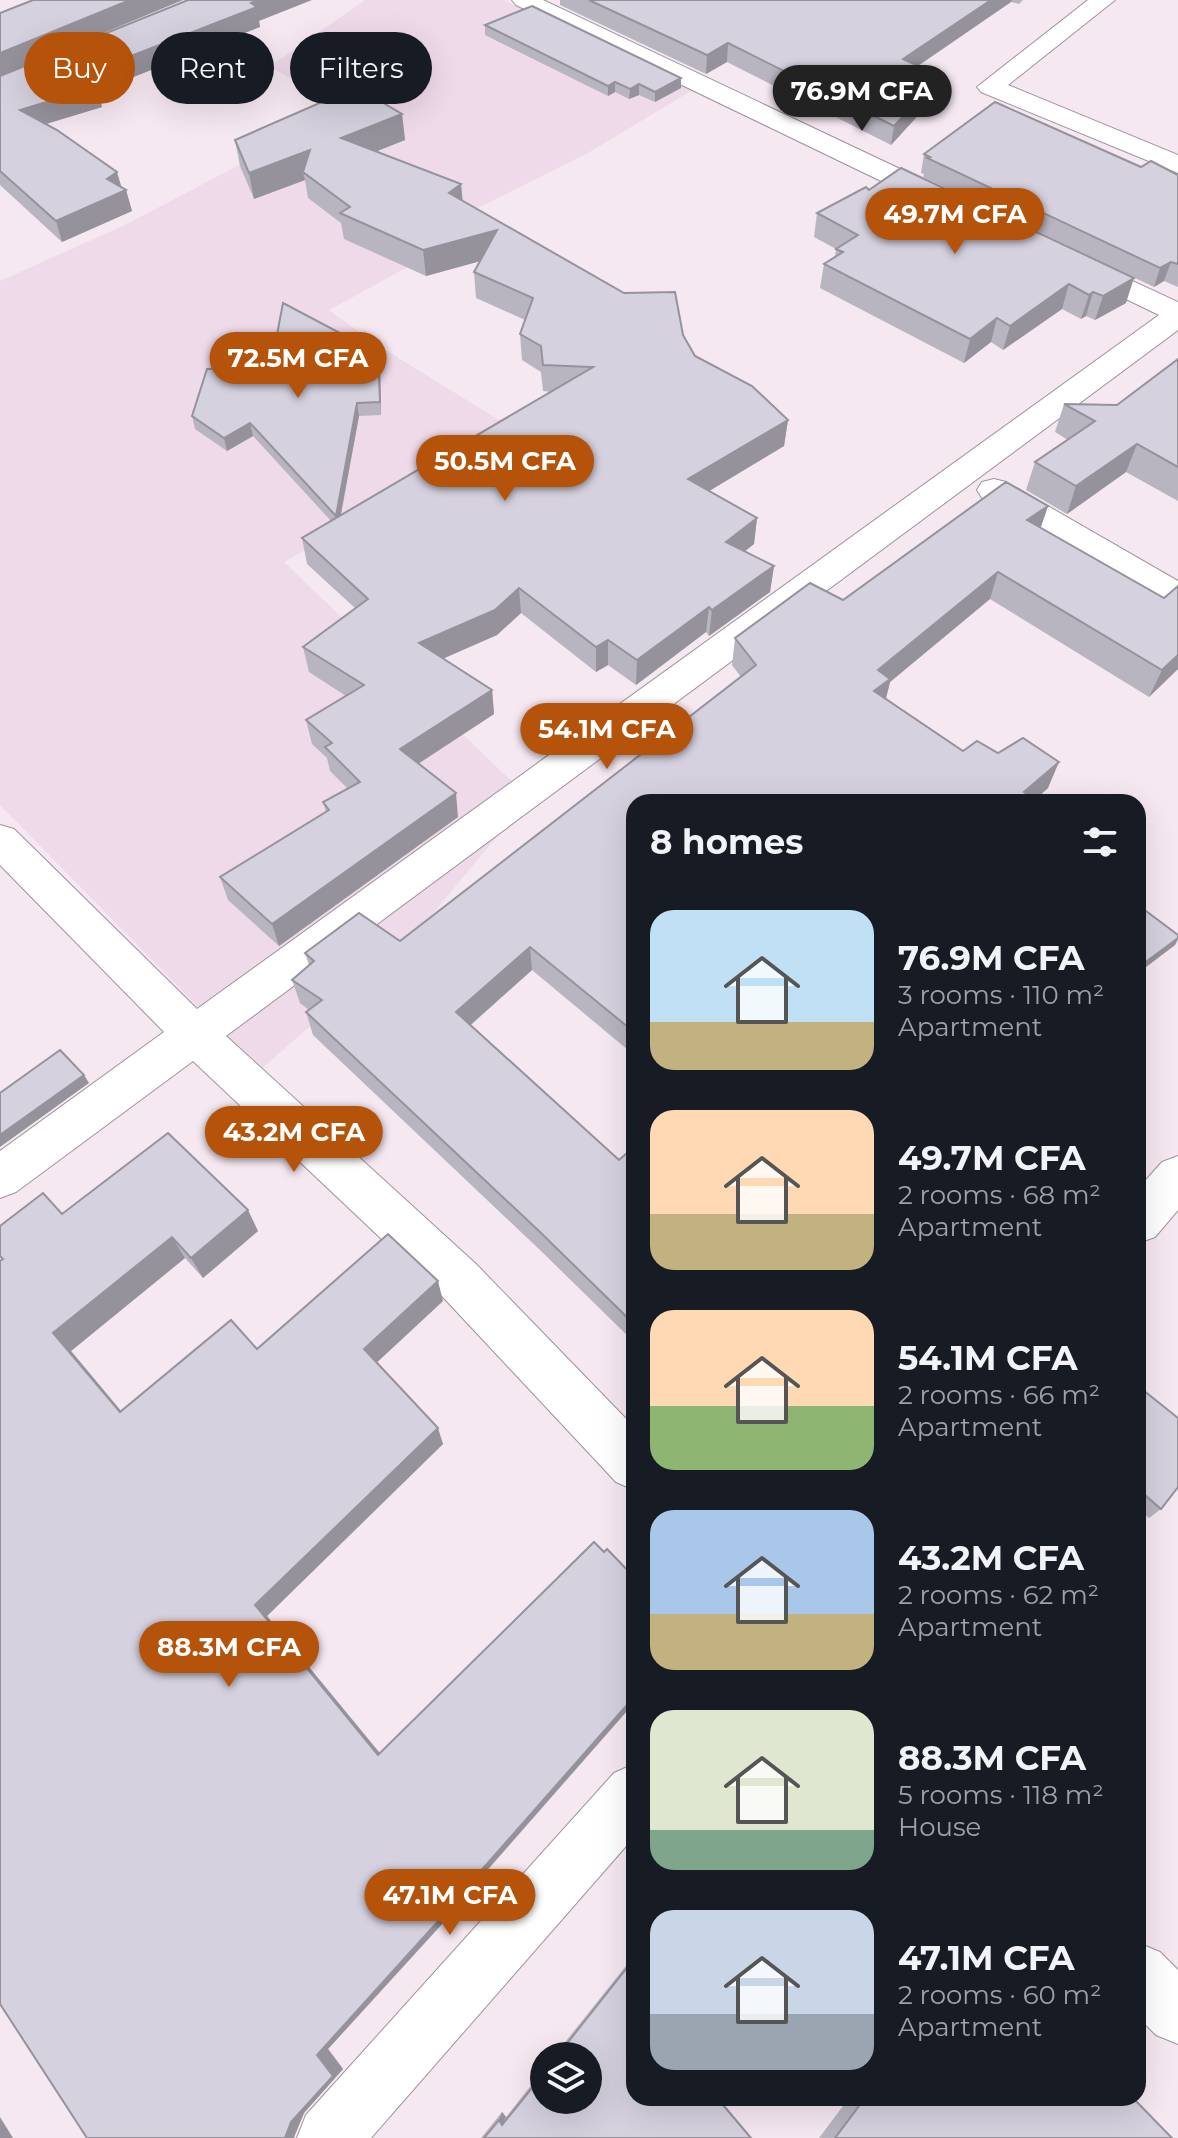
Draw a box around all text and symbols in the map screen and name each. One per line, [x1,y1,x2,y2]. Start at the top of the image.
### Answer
chip: Buy [24,32,135,104]
chip: Rent [151,32,274,104]
chip: Filters [290,32,432,104]
pin: 76.9M CFA [770,65,954,133]
text: 76.9M CFA [791,75,933,107]
pin: 49.7M CFA [863,188,1047,256]
text: 49.7M CFA [883,198,1027,230]
pin: 72.5M CFA [206,332,390,400]
text: 72.5M CFA [228,342,368,374]
pin: 50.5M CFA [413,435,597,503]
text: 50.5M CFA [434,445,576,477]
pin: 54.1M CFA [515,703,699,771]
text: 54.1M CFA [538,713,676,745]
icon: filters [1078,820,1122,864]
text: 8 homes [650,821,803,863]
text: 76.9M CFA [898,937,1084,979]
icon: home [714,942,810,1038]
text: 3 rooms · 110 m² [898,979,1104,1011]
text: Apartment [898,1011,1042,1043]
pin: 43.2M CFA [202,1106,386,1174]
text: 43.2M CFA [223,1116,365,1148]
text: 49.7M CFA [898,1137,1085,1179]
icon: home [714,1142,810,1238]
text: 2 rooms · 68 m² [898,1179,1101,1211]
text: Apartment [898,1211,1042,1243]
text: 54.1M CFA [898,1337,1078,1379]
icon: home [714,1342,810,1438]
text: 2 rooms · 66 m² [898,1379,1100,1411]
text: Apartment [898,1411,1042,1443]
text: 43.2M CFA [898,1537,1084,1579]
icon: home [714,1542,810,1638]
text: 2 rooms · 62 m² [898,1579,1099,1611]
text: Apartment [898,1611,1042,1643]
pin: 88.3M CFA [137,1621,321,1689]
text: 88.3M CFA [157,1631,301,1663]
text: 88.3M CFA [898,1737,1086,1779]
icon: home [714,1742,810,1838]
text: 5 rooms · 118 m² [898,1779,1104,1811]
text: House [898,1811,981,1843]
pin: 47.1M CFA [358,1869,542,1937]
text: 47.1M CFA [382,1879,518,1911]
text: 47.1M CFA [898,1937,1075,1979]
icon: home [714,1942,810,2038]
text: 2 rooms · 60 m² [898,1979,1101,2011]
text: Apartment [898,2011,1042,2043]
map controls [530,2042,602,2114]
button: layers [530,2042,602,2114]

